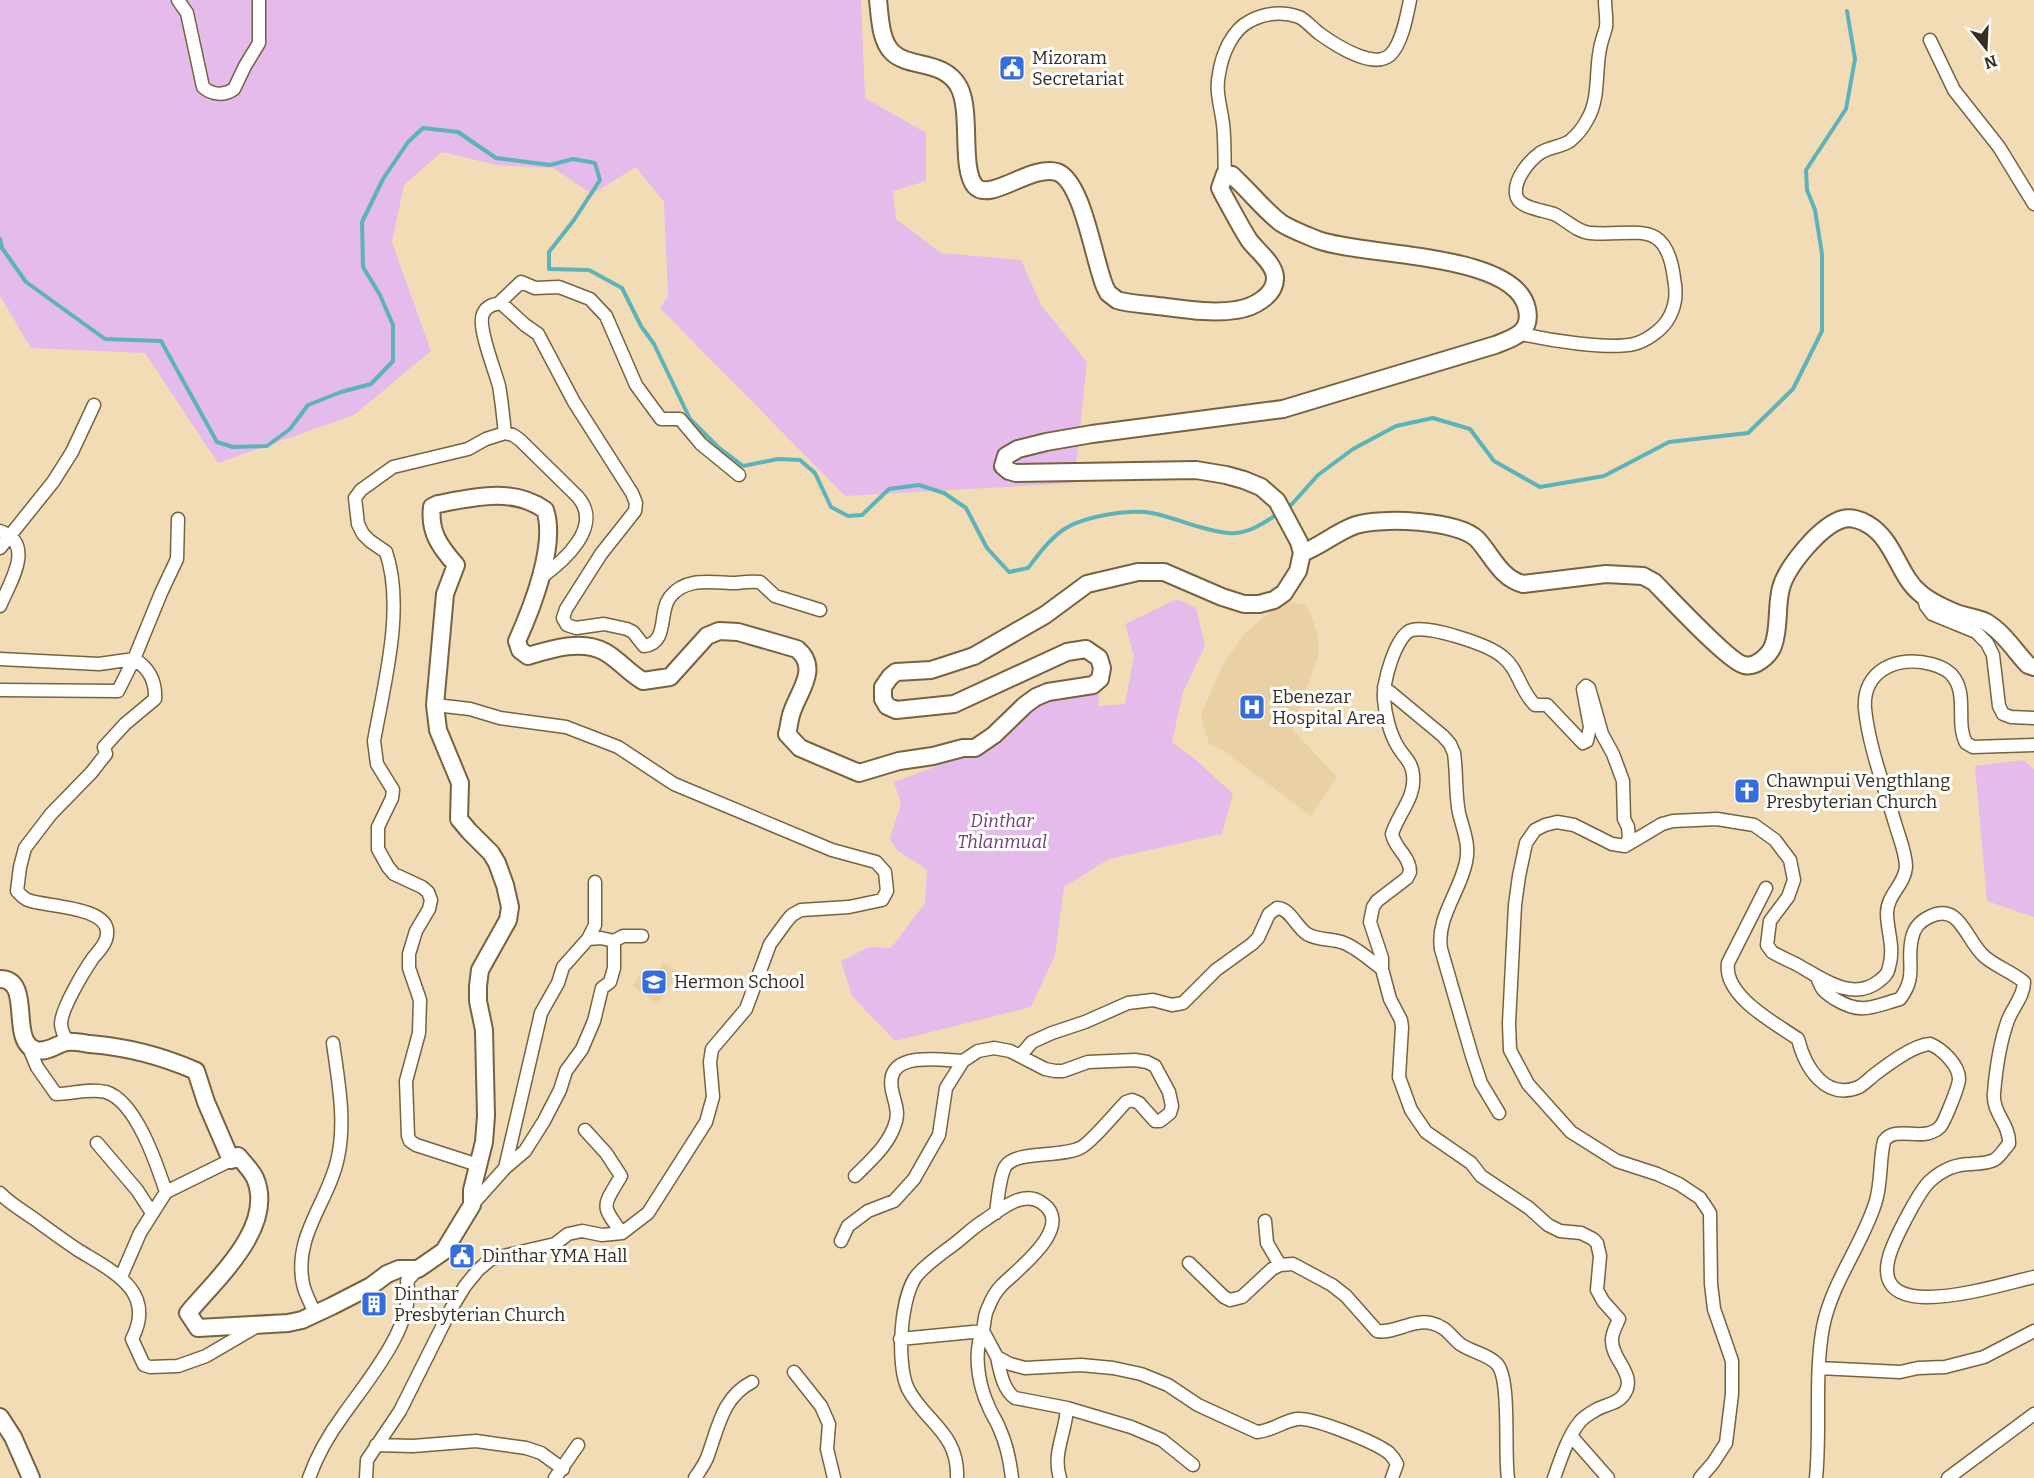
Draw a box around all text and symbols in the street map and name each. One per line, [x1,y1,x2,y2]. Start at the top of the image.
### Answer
north arrow [1956,18,2016,78]
place label: Mizoram Secretariat [1032,47,1125,90]
text: N [1982,51,1999,73]
public building icon: Mizoram Secretariat [997,53,1027,83]
place label: Ebenezar Hospital Area [1272,686,1386,729]
hospital icon: Ebenezar Hospital Area [1237,692,1267,722]
place label: Chawnpui Vengthlang Presbyterian Church [1766,770,1950,813]
church icon: Chawnpui Vengthlang Presbyterian Church [1732,776,1762,806]
park label: Dinthar Thlanmual [957,810,1047,853]
school or university icon: Hermon School [639,967,669,997]
place label: Hermon School [674,971,805,993]
public building icon: Dinthar YMA Hall [447,1241,477,1271]
place label: Dinthar YMA Hall [482,1245,628,1267]
place label: Dinthar Presbyterian Church [394,1283,565,1326]
building icon: Dinthar Presbyterian Church [359,1289,389,1319]

